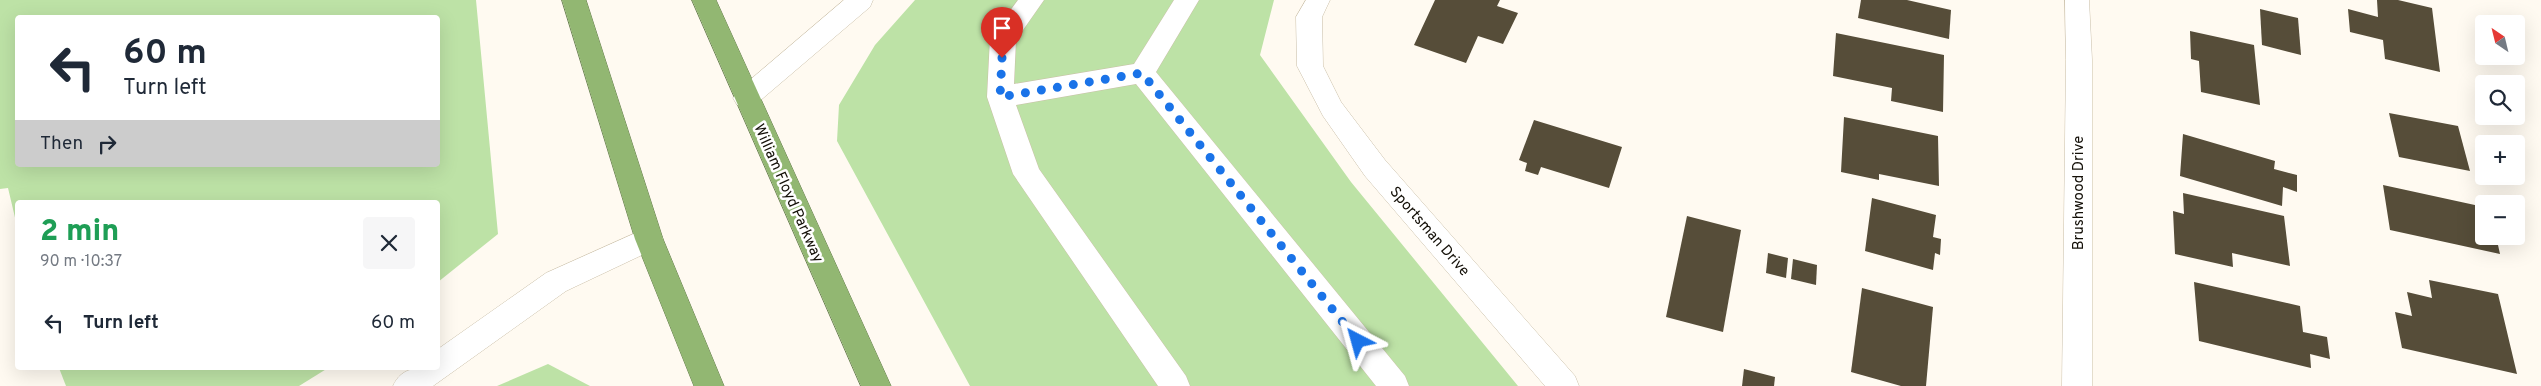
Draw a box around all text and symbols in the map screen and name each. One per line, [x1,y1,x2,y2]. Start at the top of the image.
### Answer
pin [981,7,1023,58]
icon: arrive [988,14,1016,42]
north arrow [2475,15,2525,65]
map controls [2475,15,2525,245]
text: 60 m [123,32,207,76]
icon: left [40,35,105,100]
text: Turn left [123,75,206,102]
button: search [2475,75,2525,125]
street label: William Floyd Parkway [748,121,827,266]
icon: right [93,130,121,158]
text: Then [40,132,83,156]
button: + [2475,135,2525,185]
street label: Brushwood Drive [2070,136,2089,250]
street label: Sportsman Drive [1385,183,1473,281]
button: − [2475,195,2525,245]
text: 2 min [40,214,119,251]
button: close [363,217,415,269]
text: 90 m · 10:37 [40,252,122,272]
icon: left [40,309,68,337]
text: Turn left [83,311,159,335]
text: 60 m [371,311,415,335]
position arrow [1331,314,1383,366]

